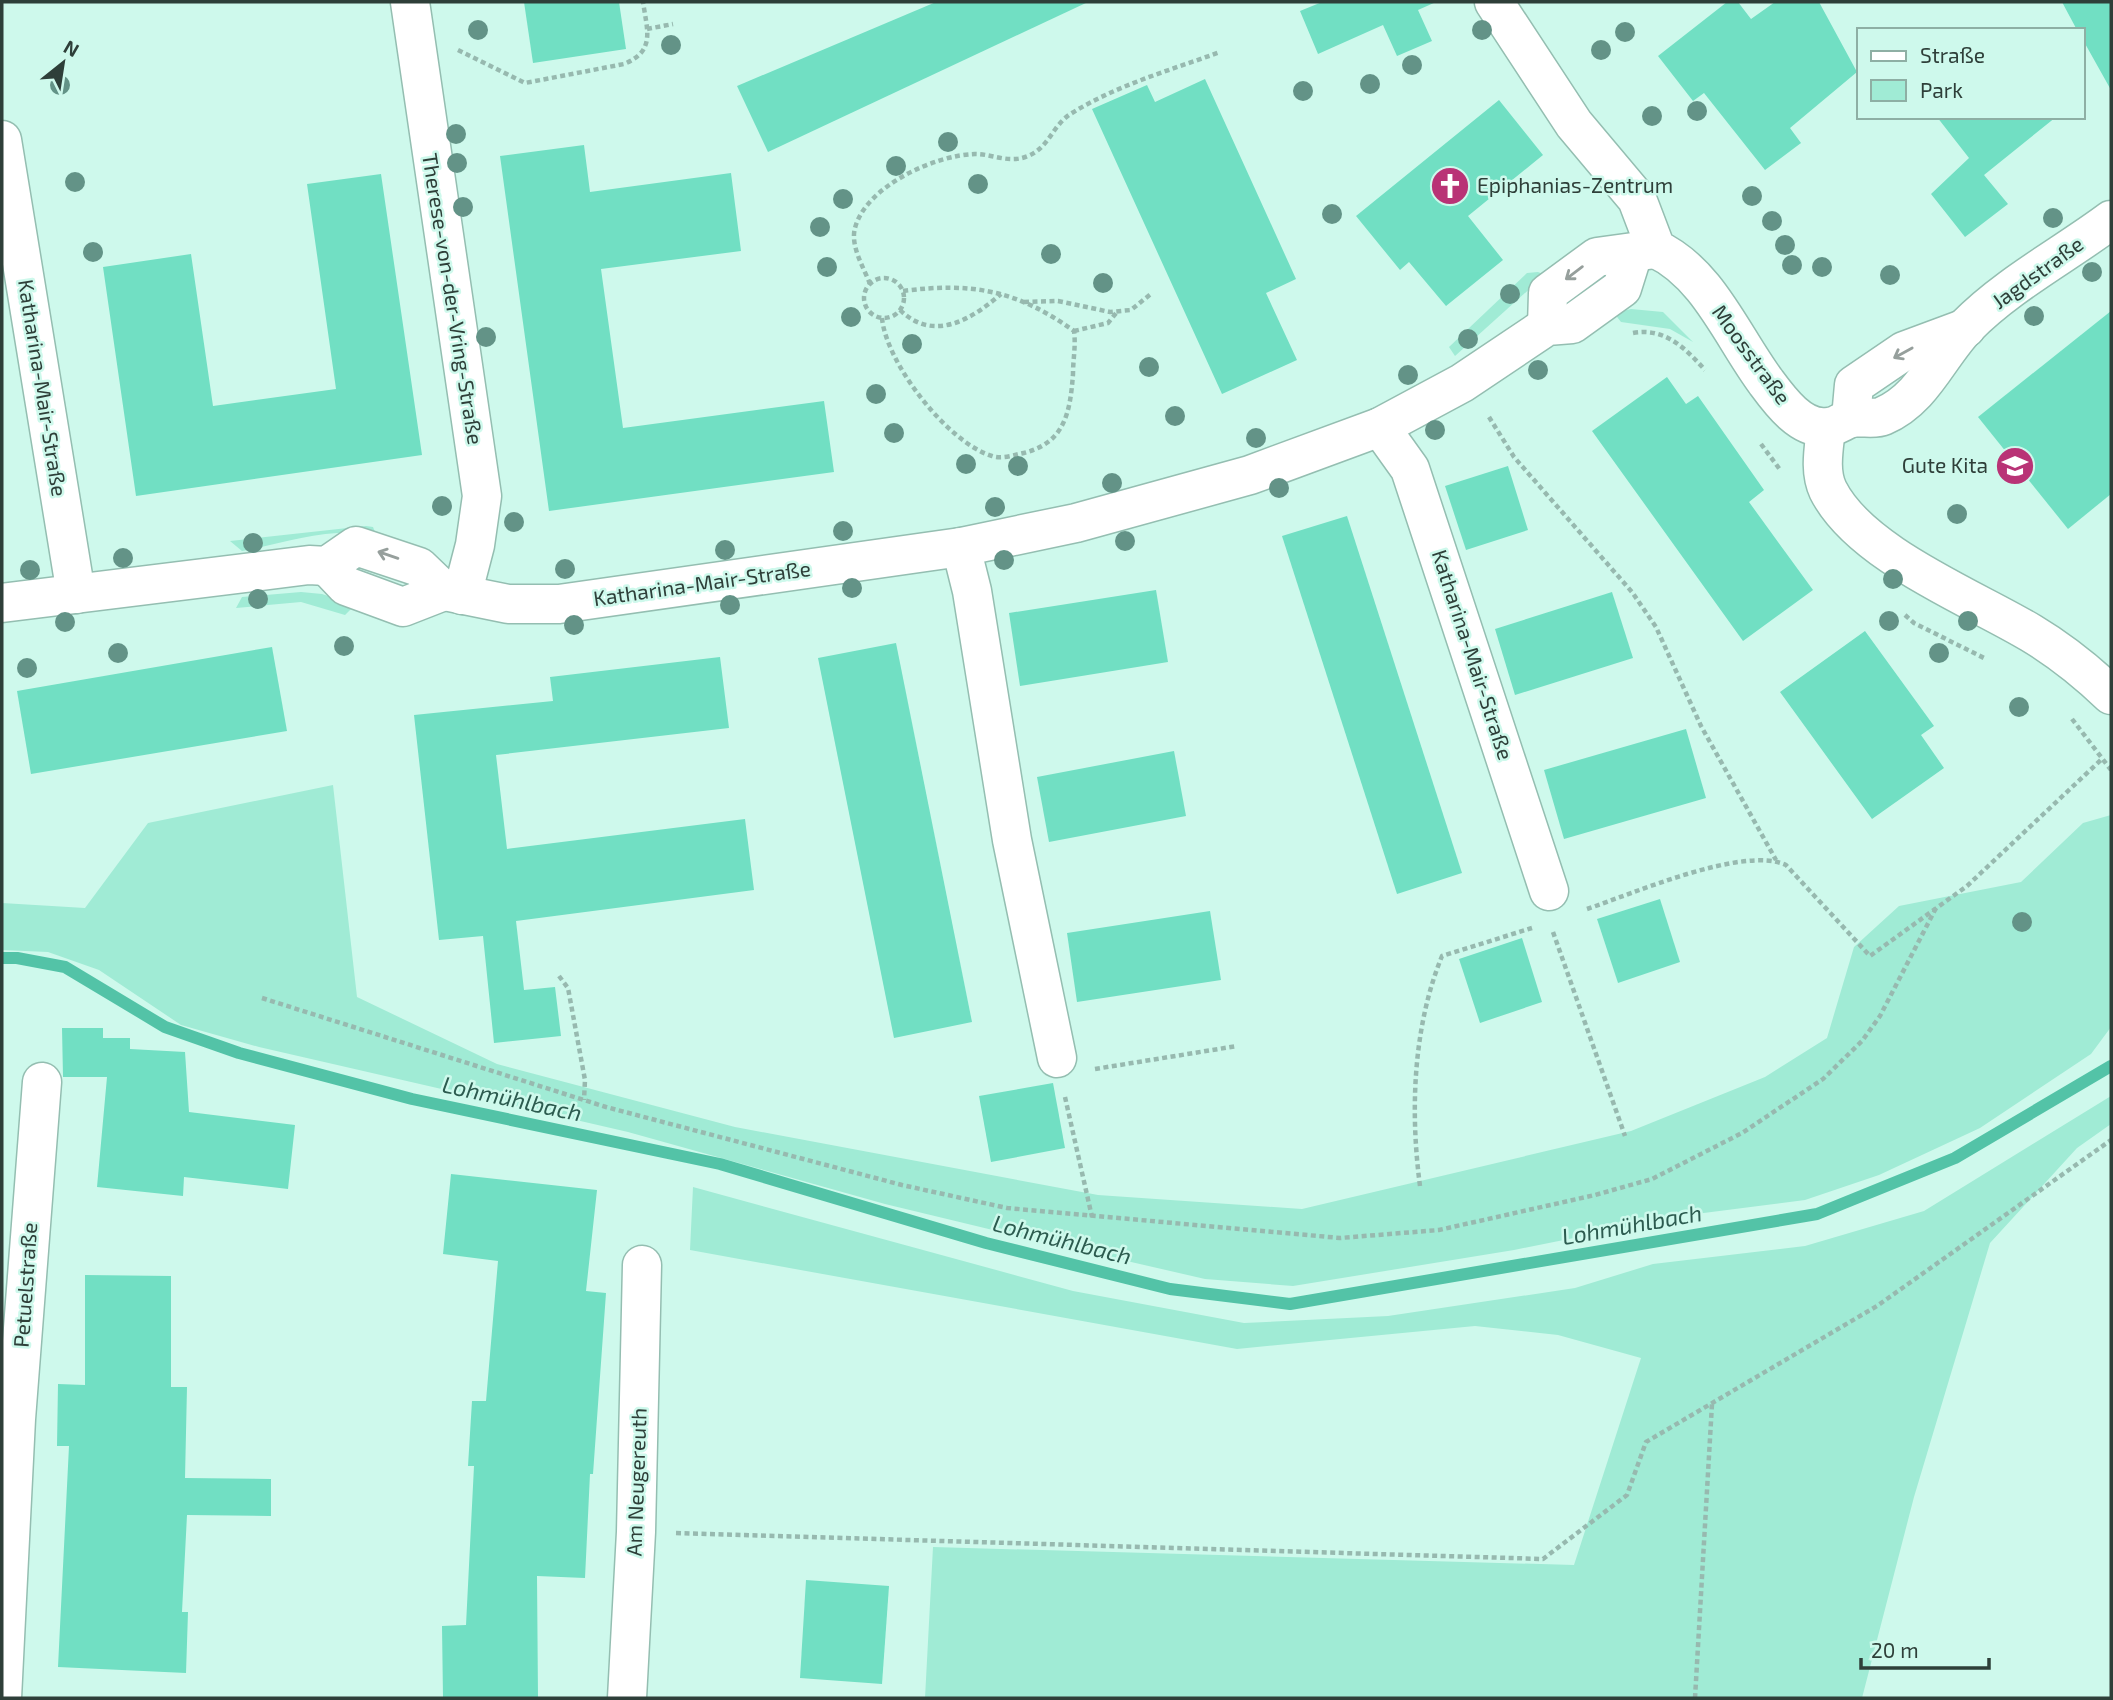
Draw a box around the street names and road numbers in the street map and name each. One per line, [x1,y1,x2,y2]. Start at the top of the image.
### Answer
street label: Therese-von-der-Vring-Straße [418,151,489,446]
street label: Jagdstraße [1987,230,2088,313]
street label: Katharina-Mair-Straße [14,278,73,498]
street label: Moosstraße [1708,299,1797,409]
street label: Katharina-Mair-Straße [1428,546,1519,763]
street label: Katharina-Mair-Straße [591,555,812,610]
street label: Petuelstraße [8,1222,41,1348]
street label: Am Neugereuth [620,1407,651,1557]

